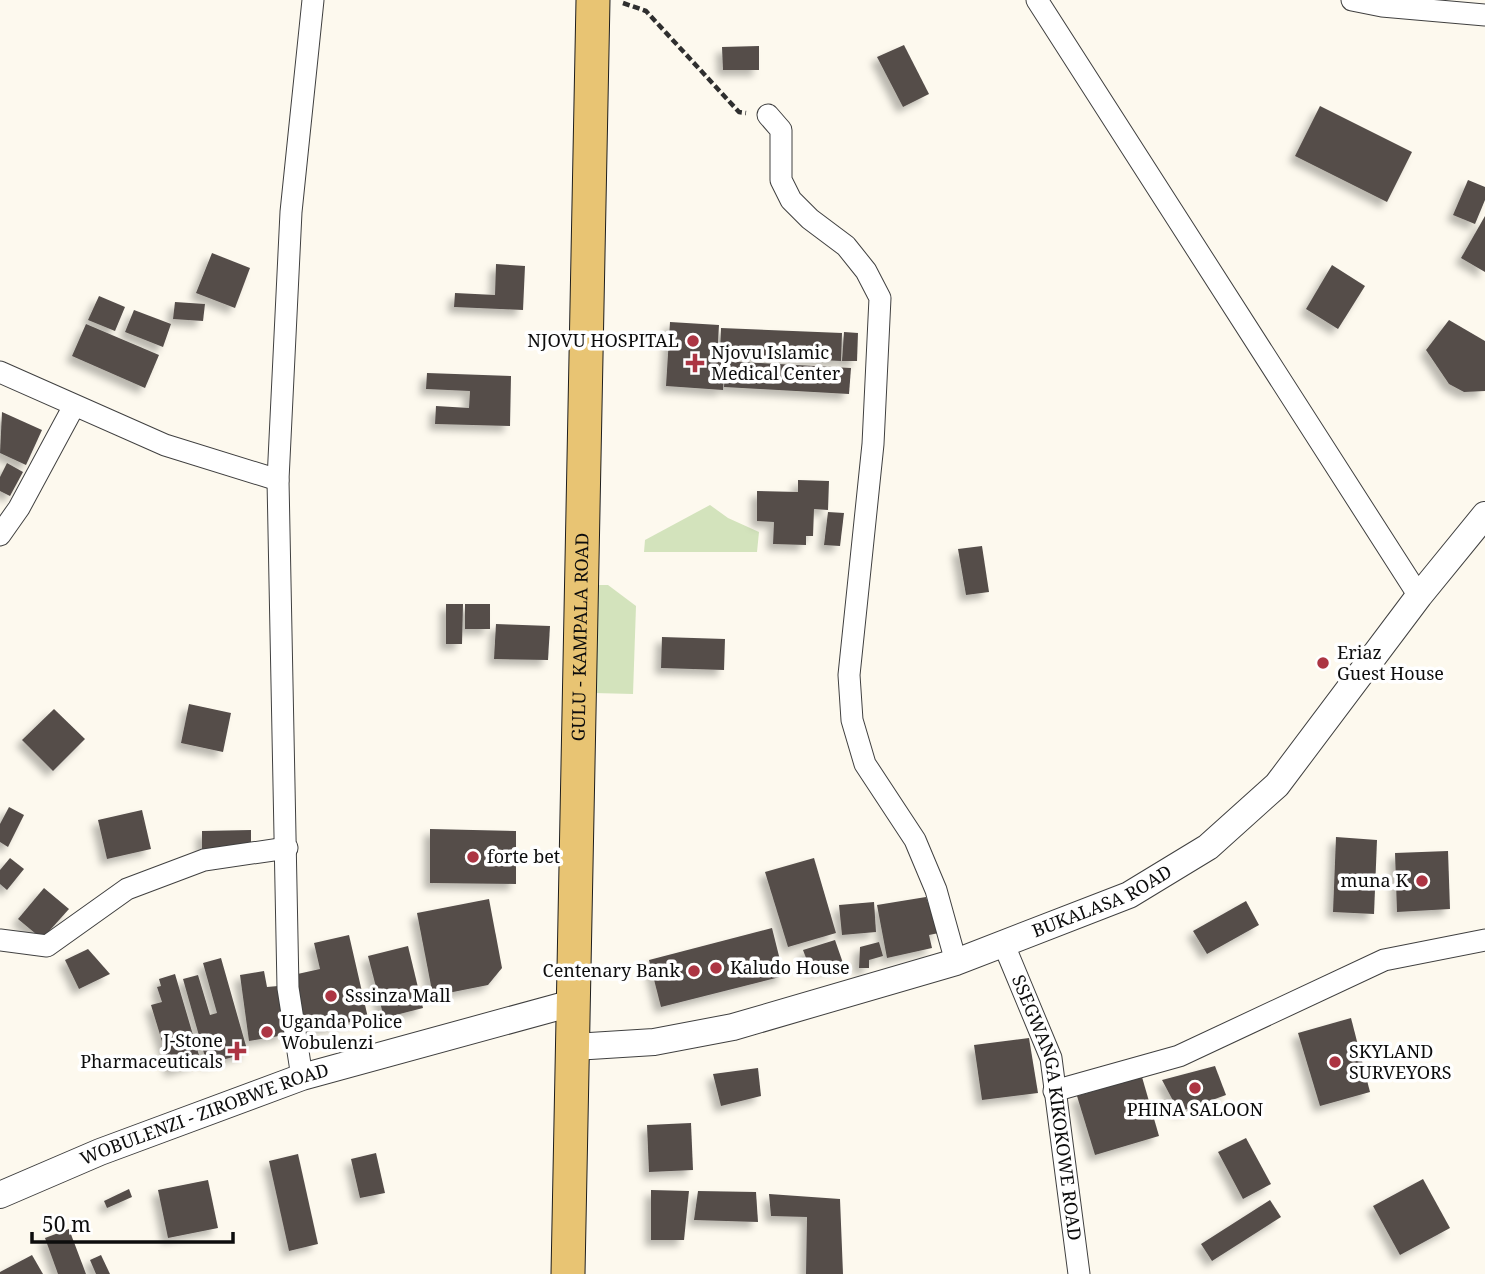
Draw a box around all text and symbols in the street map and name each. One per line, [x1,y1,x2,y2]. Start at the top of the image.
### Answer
place label: NJOVU HOSPITAL [527,328,679,352]
marker: NJOVU HOSPITAL [685,333,701,349]
place label: Njovu Islamic Medical Center [711,340,841,385]
marker: Njovu Islamic Medical Center [685,353,705,373]
street label: GULU - KAMPALA ROAD [565,533,594,742]
place label: Eriaz Guest House [1337,640,1444,685]
marker: Eriaz Guest House [1315,655,1331,671]
place label: forte bet [487,844,560,868]
marker: forte bet [465,849,481,865]
street label: BUKALASA ROAD [1028,859,1176,942]
place label: muna K [1341,868,1408,892]
marker: muna K [1414,873,1430,889]
place label: Kaludo House [730,955,850,979]
place label: Centenary Bank [543,958,680,982]
marker: Kaludo House [708,960,724,976]
marker: Centenary Bank [686,963,702,979]
street label: SSEGWANGA KIKOKOWE ROAD [1007,971,1088,1242]
place label: Sssinza Mall [345,983,451,1007]
marker: Sssinza Mall [323,988,339,1004]
place label: Uganda Police Wobulenzi [281,1009,402,1054]
marker: Uganda Police Wobulenzi [259,1024,275,1040]
place label: J-Stone Pharmaceuticals [80,1028,223,1073]
place label: SKYLAND SURVEYORS [1349,1039,1452,1084]
marker: J-Stone Pharmaceuticals [229,1043,245,1059]
marker: SKYLAND SURVEYORS [1327,1054,1343,1070]
street label: WOBULENZI - ZIROBWE ROAD [76,1057,331,1170]
marker: PHINA SALOON [1187,1080,1203,1096]
place label: PHINA SALOON [1127,1097,1264,1121]
scale bar [32,1200,233,1244]
text: 50 m [42,1210,91,1238]

